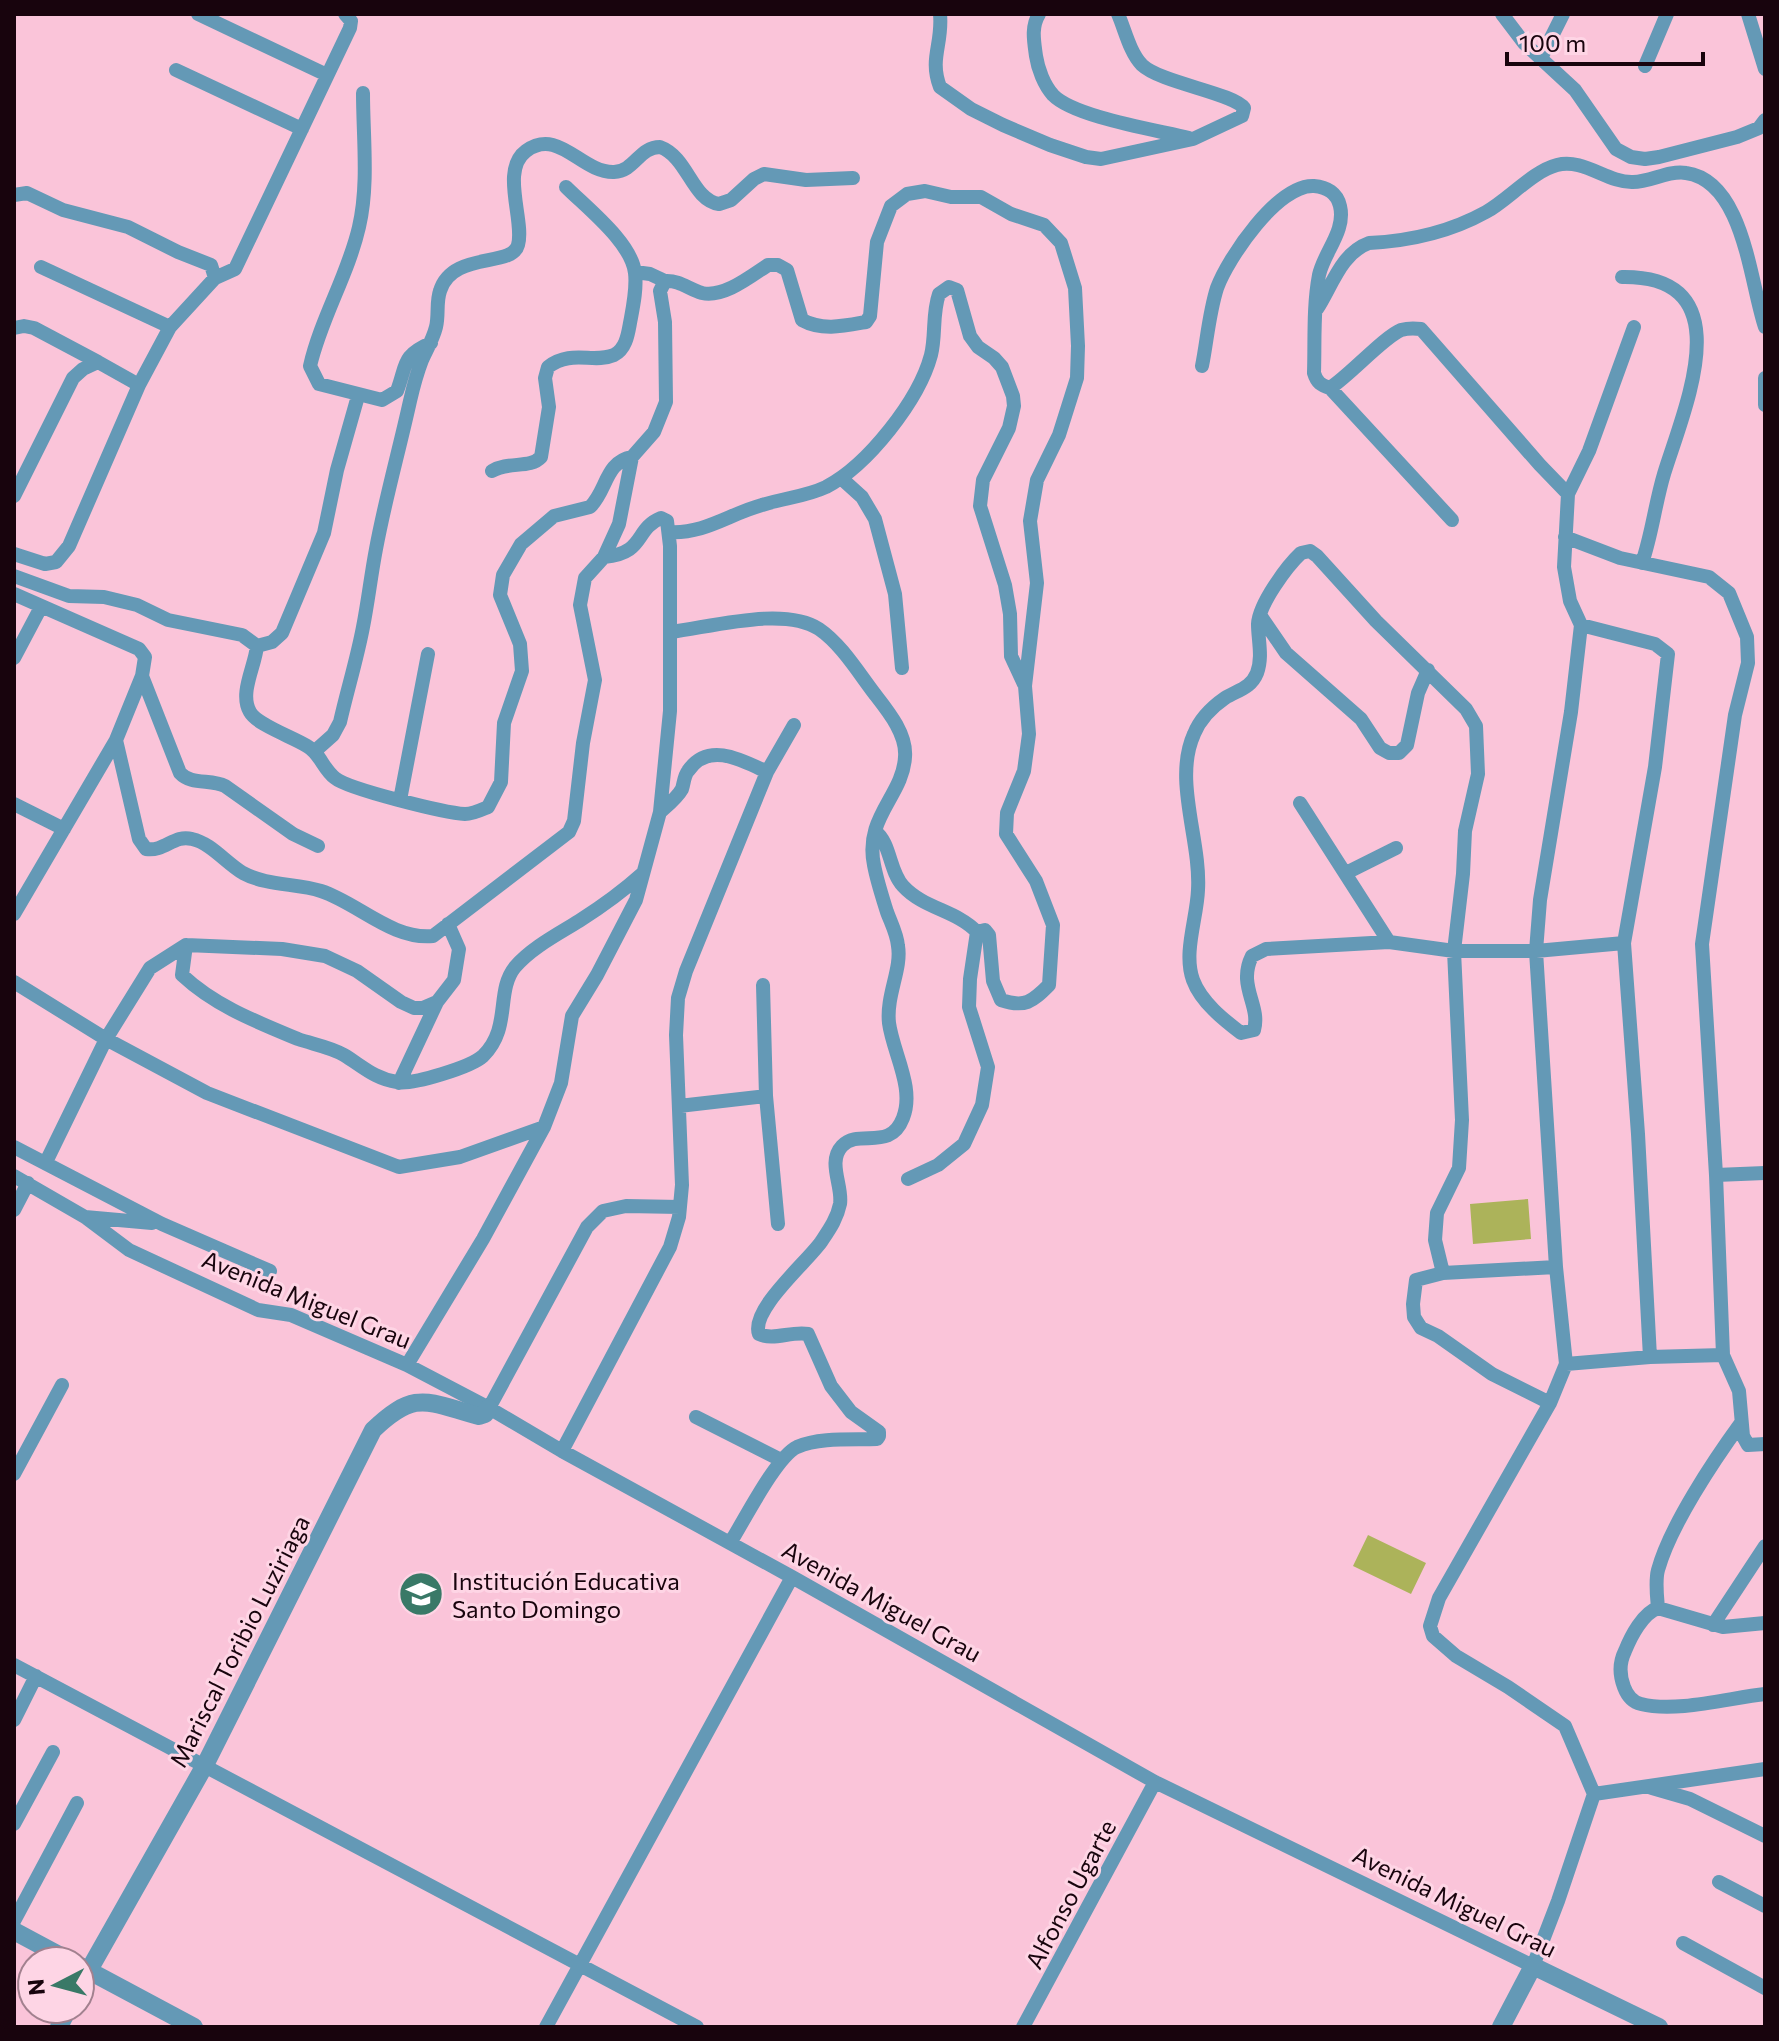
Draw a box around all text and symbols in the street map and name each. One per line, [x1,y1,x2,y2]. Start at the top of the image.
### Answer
scale bar [1507,16,1703,66]
text: 100 m [1519,28,1586,57]
street label: Avenida Miguel Grau [198,1244,416,1354]
street label: Mariscal Toribio Luziriaga [163,1510,315,1772]
street label: Avenida Miguel Grau [777,1534,987,1668]
place label: Institución Educativa Santo Domingo [452,1566,680,1623]
school or university icon: Institución Educativa Santo Domingo [397,1570,445,1618]
street label: Alfonso Ugarte [1019,1815,1121,1973]
street label: Avenida Miguel Grau [1348,1839,1562,1963]
north arrow [16,1945,96,2025]
text: N [21,1978,50,1997]

